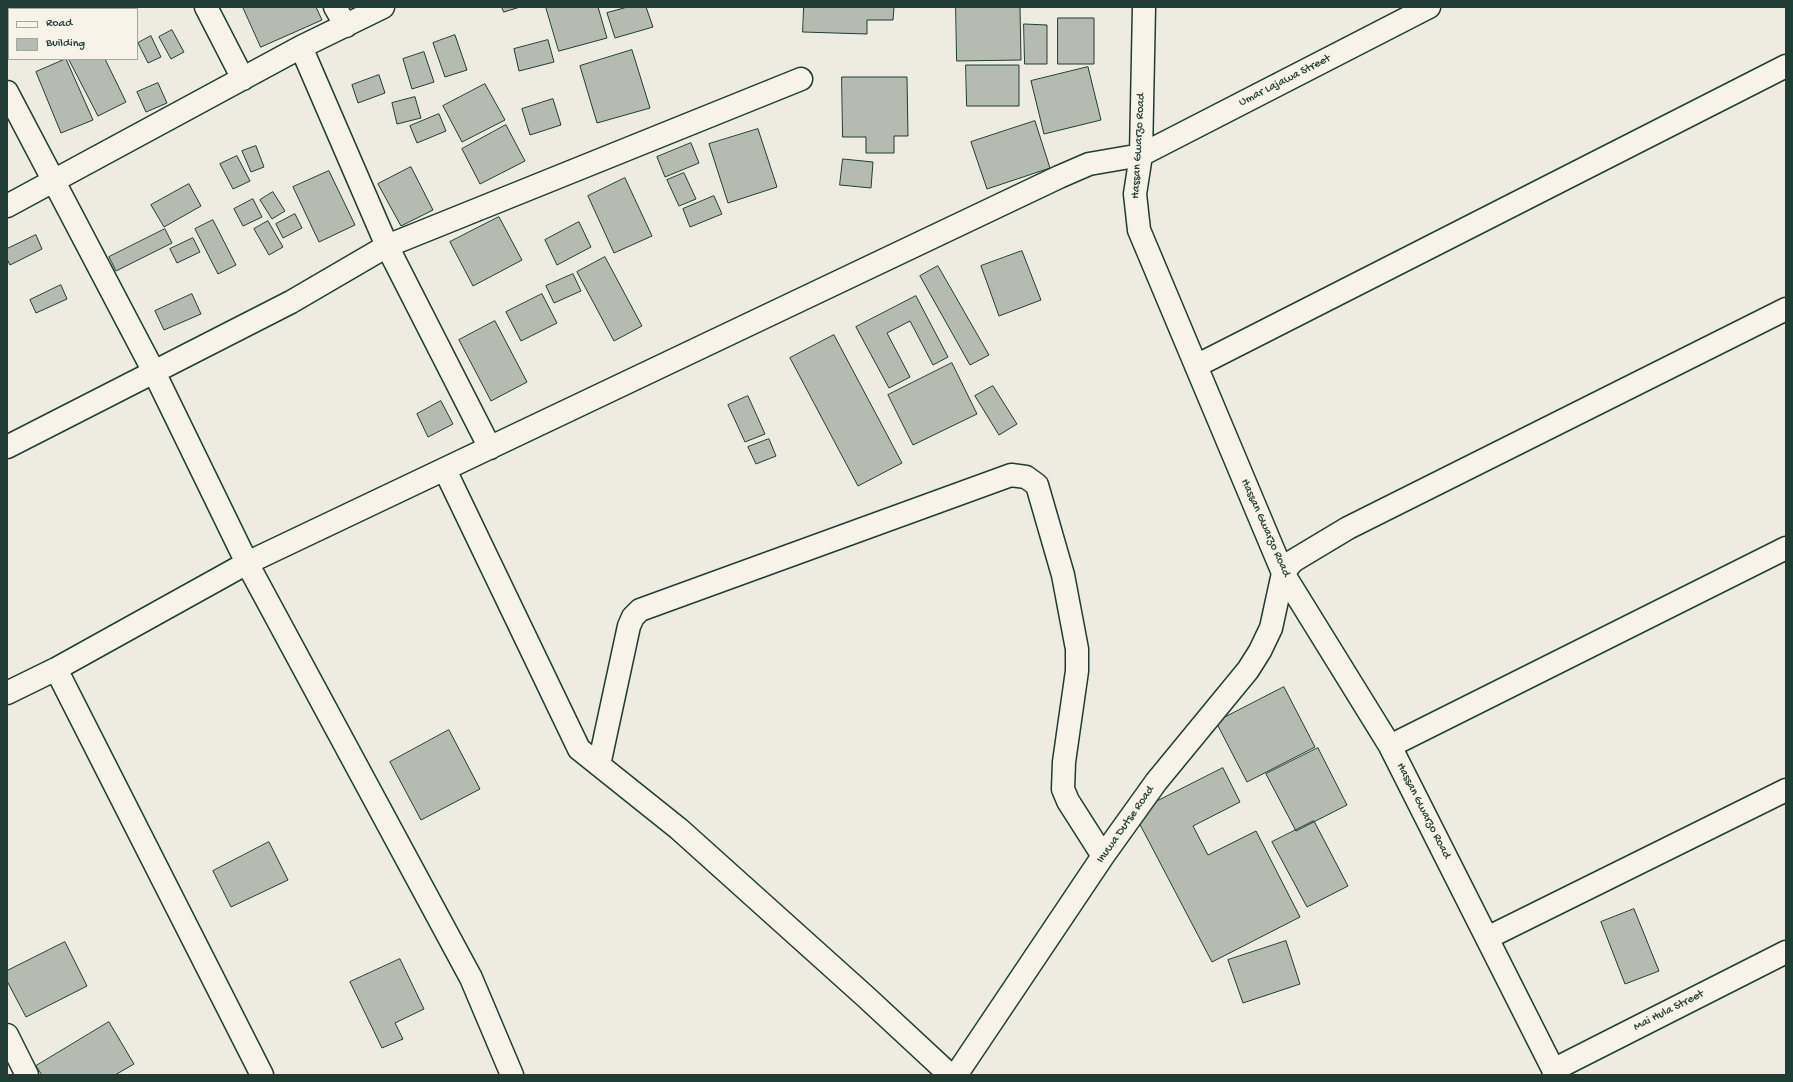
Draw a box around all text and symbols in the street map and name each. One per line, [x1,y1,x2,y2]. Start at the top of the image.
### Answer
legend [8,8,138,60]
text: Road [46,17,72,31]
text: Building [46,37,85,51]
street label: Umar Lajawa Street [1237,52,1333,110]
street label: Hassan Gwarzo Road [1129,93,1149,199]
street label: Hassan Gwarzo Road [1237,477,1293,579]
street label: Hassan Gwarzo Road [1393,761,1453,861]
street label: Inuwa Dutse Road [1094,784,1158,866]
street label: Mai Hula Street [1631,987,1707,1035]

